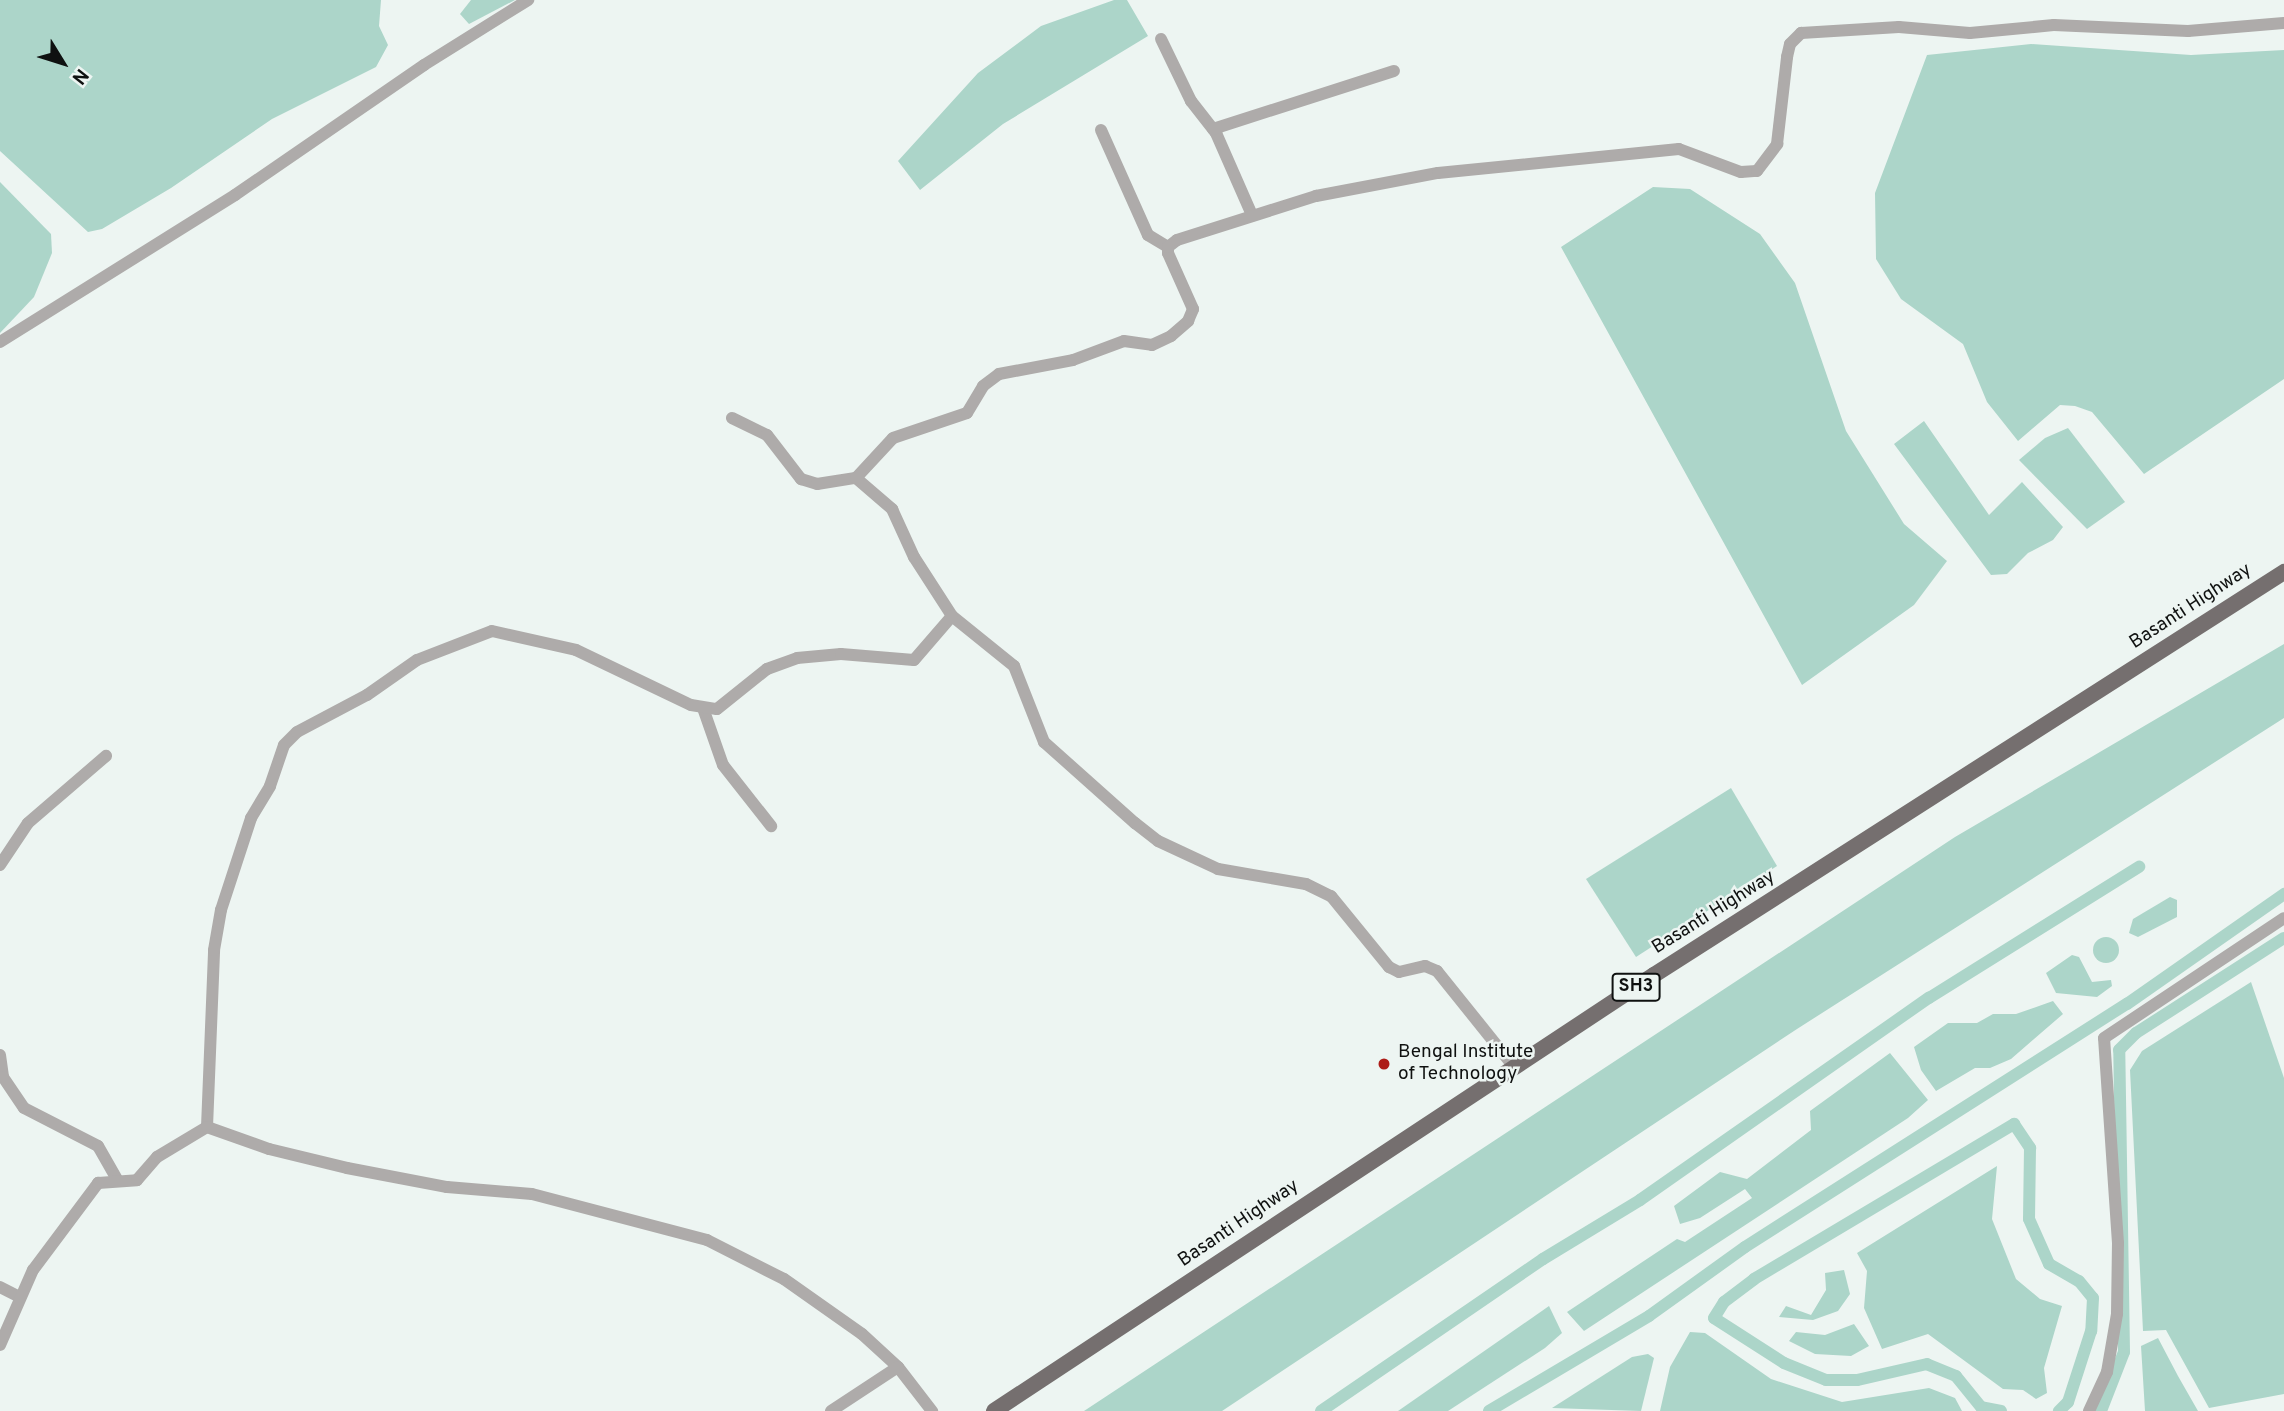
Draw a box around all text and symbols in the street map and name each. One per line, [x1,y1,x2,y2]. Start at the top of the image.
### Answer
north arrow [28,28,98,98]
text: N [66,63,93,89]
street label: Basanti Highway [2126,559,2256,655]
street label: Basanti Highway [1648,866,1780,960]
road number: SH3 [1612,972,1660,1002]
place label: Bengal Institute of Technology [1398,1042,1533,1086]
marker: Bengal Institute of Technology [1376,1056,1392,1072]
street label: Basanti Highway [1174,1175,1304,1273]

